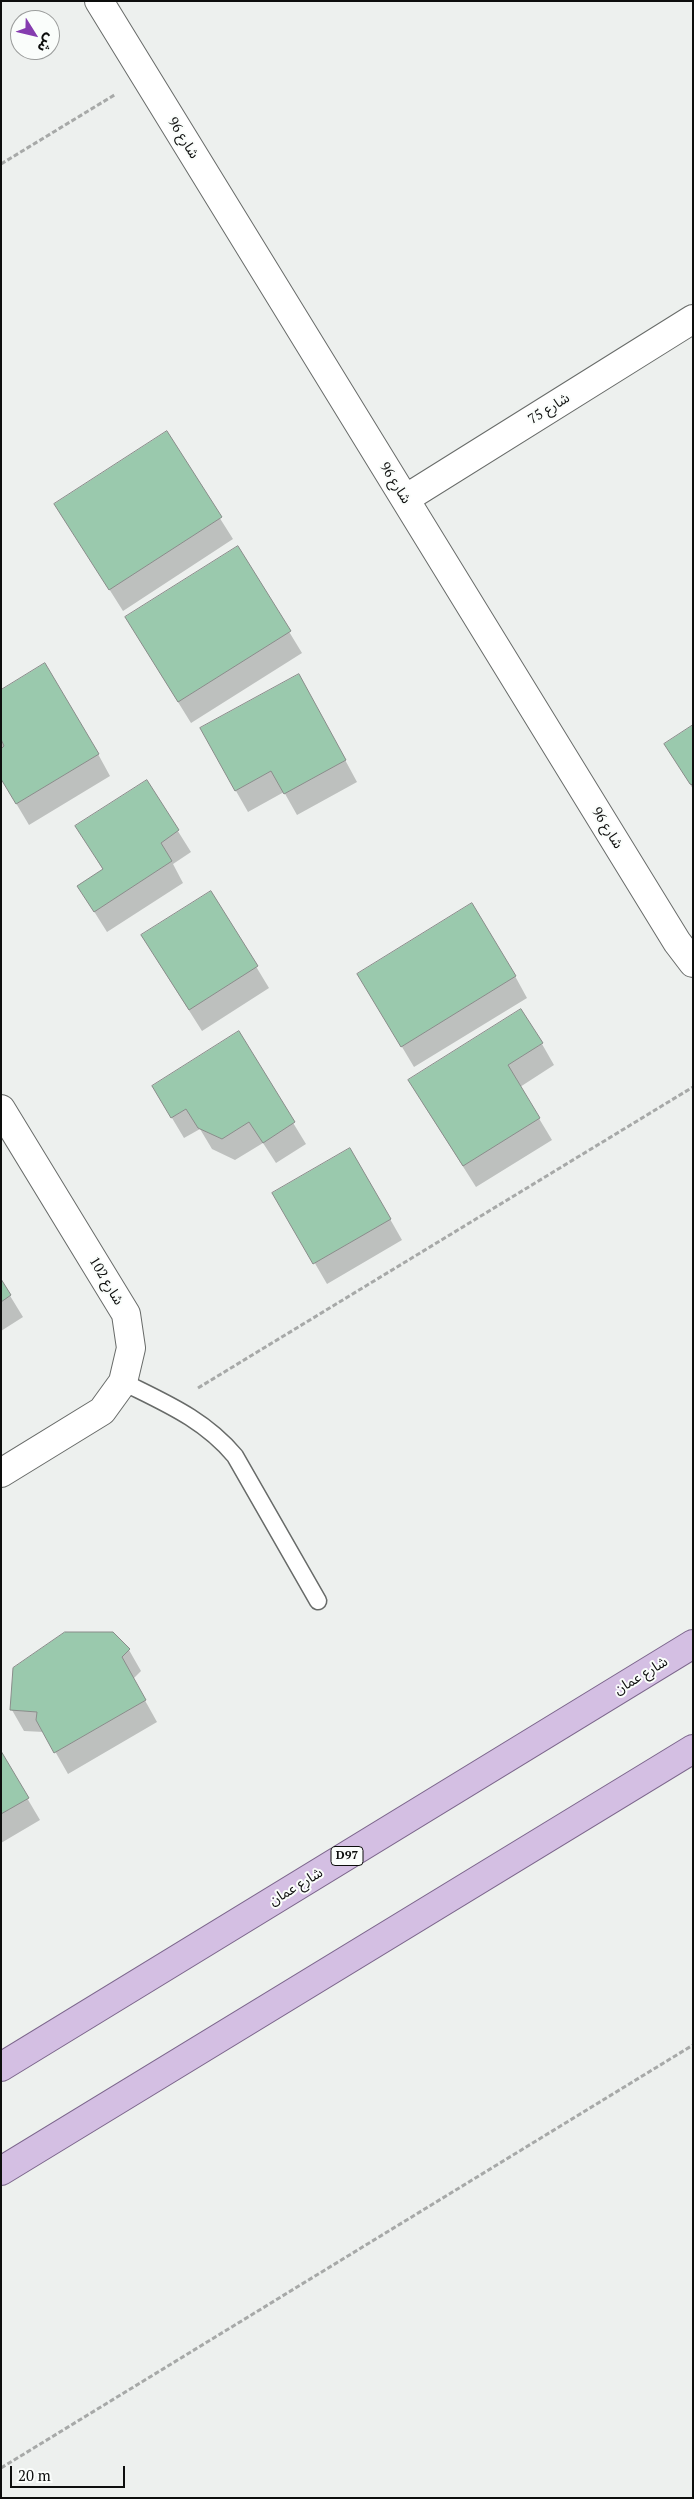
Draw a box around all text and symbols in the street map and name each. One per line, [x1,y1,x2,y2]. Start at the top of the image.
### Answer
north arrow [10,10,60,60]
text: ش [33,30,60,57]
street label: شارع 96 [164,114,202,162]
street label: شارع 75 [525,390,573,428]
street label: شارع 96 [376,459,414,507]
street label: شارع 96 [588,804,626,852]
street label: شارع 102 [85,1254,127,1308]
street label: شارع عمان [611,1653,671,1699]
road number: D97 [331,1846,363,1865]
street label: شارع عمان [266,1864,326,1910]
scale bar [12,2456,128,2488]
text: 20 m [18,2465,51,2485]

